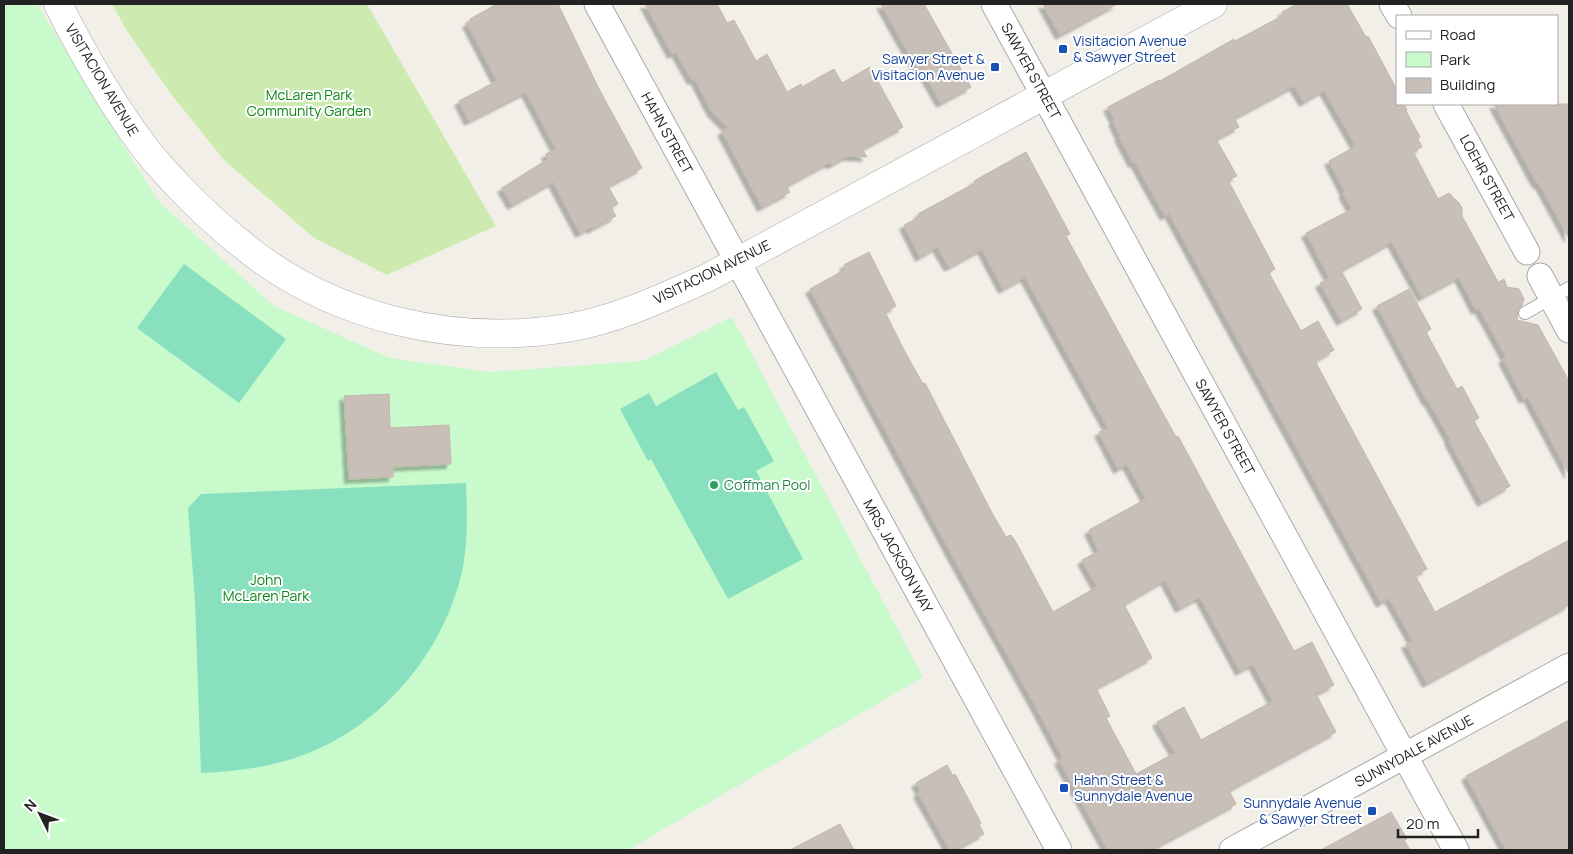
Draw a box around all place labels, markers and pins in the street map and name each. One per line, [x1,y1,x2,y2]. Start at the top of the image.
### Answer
place label: Visitacion Avenue & Sawyer Street [1073,31,1187,66]
marker: Visitacion Avenue & Sawyer Street [1057,43,1069,55]
place label: Sawyer Street & Visitacion Avenue [871,49,985,84]
marker: Sawyer Street & Visitacion Avenue [989,61,1001,73]
place label: Coffman Pool [724,475,811,494]
marker: Coffman Pool [708,479,720,491]
place label: Hahn Street & Sunnydale Avenue [1074,770,1193,805]
marker: Hahn Street & Sunnydale Avenue [1058,782,1070,794]
place label: Sunnydale Avenue & Sawyer Street [1243,793,1362,828]
marker: Sunnydale Avenue & Sawyer Street [1366,805,1378,817]

